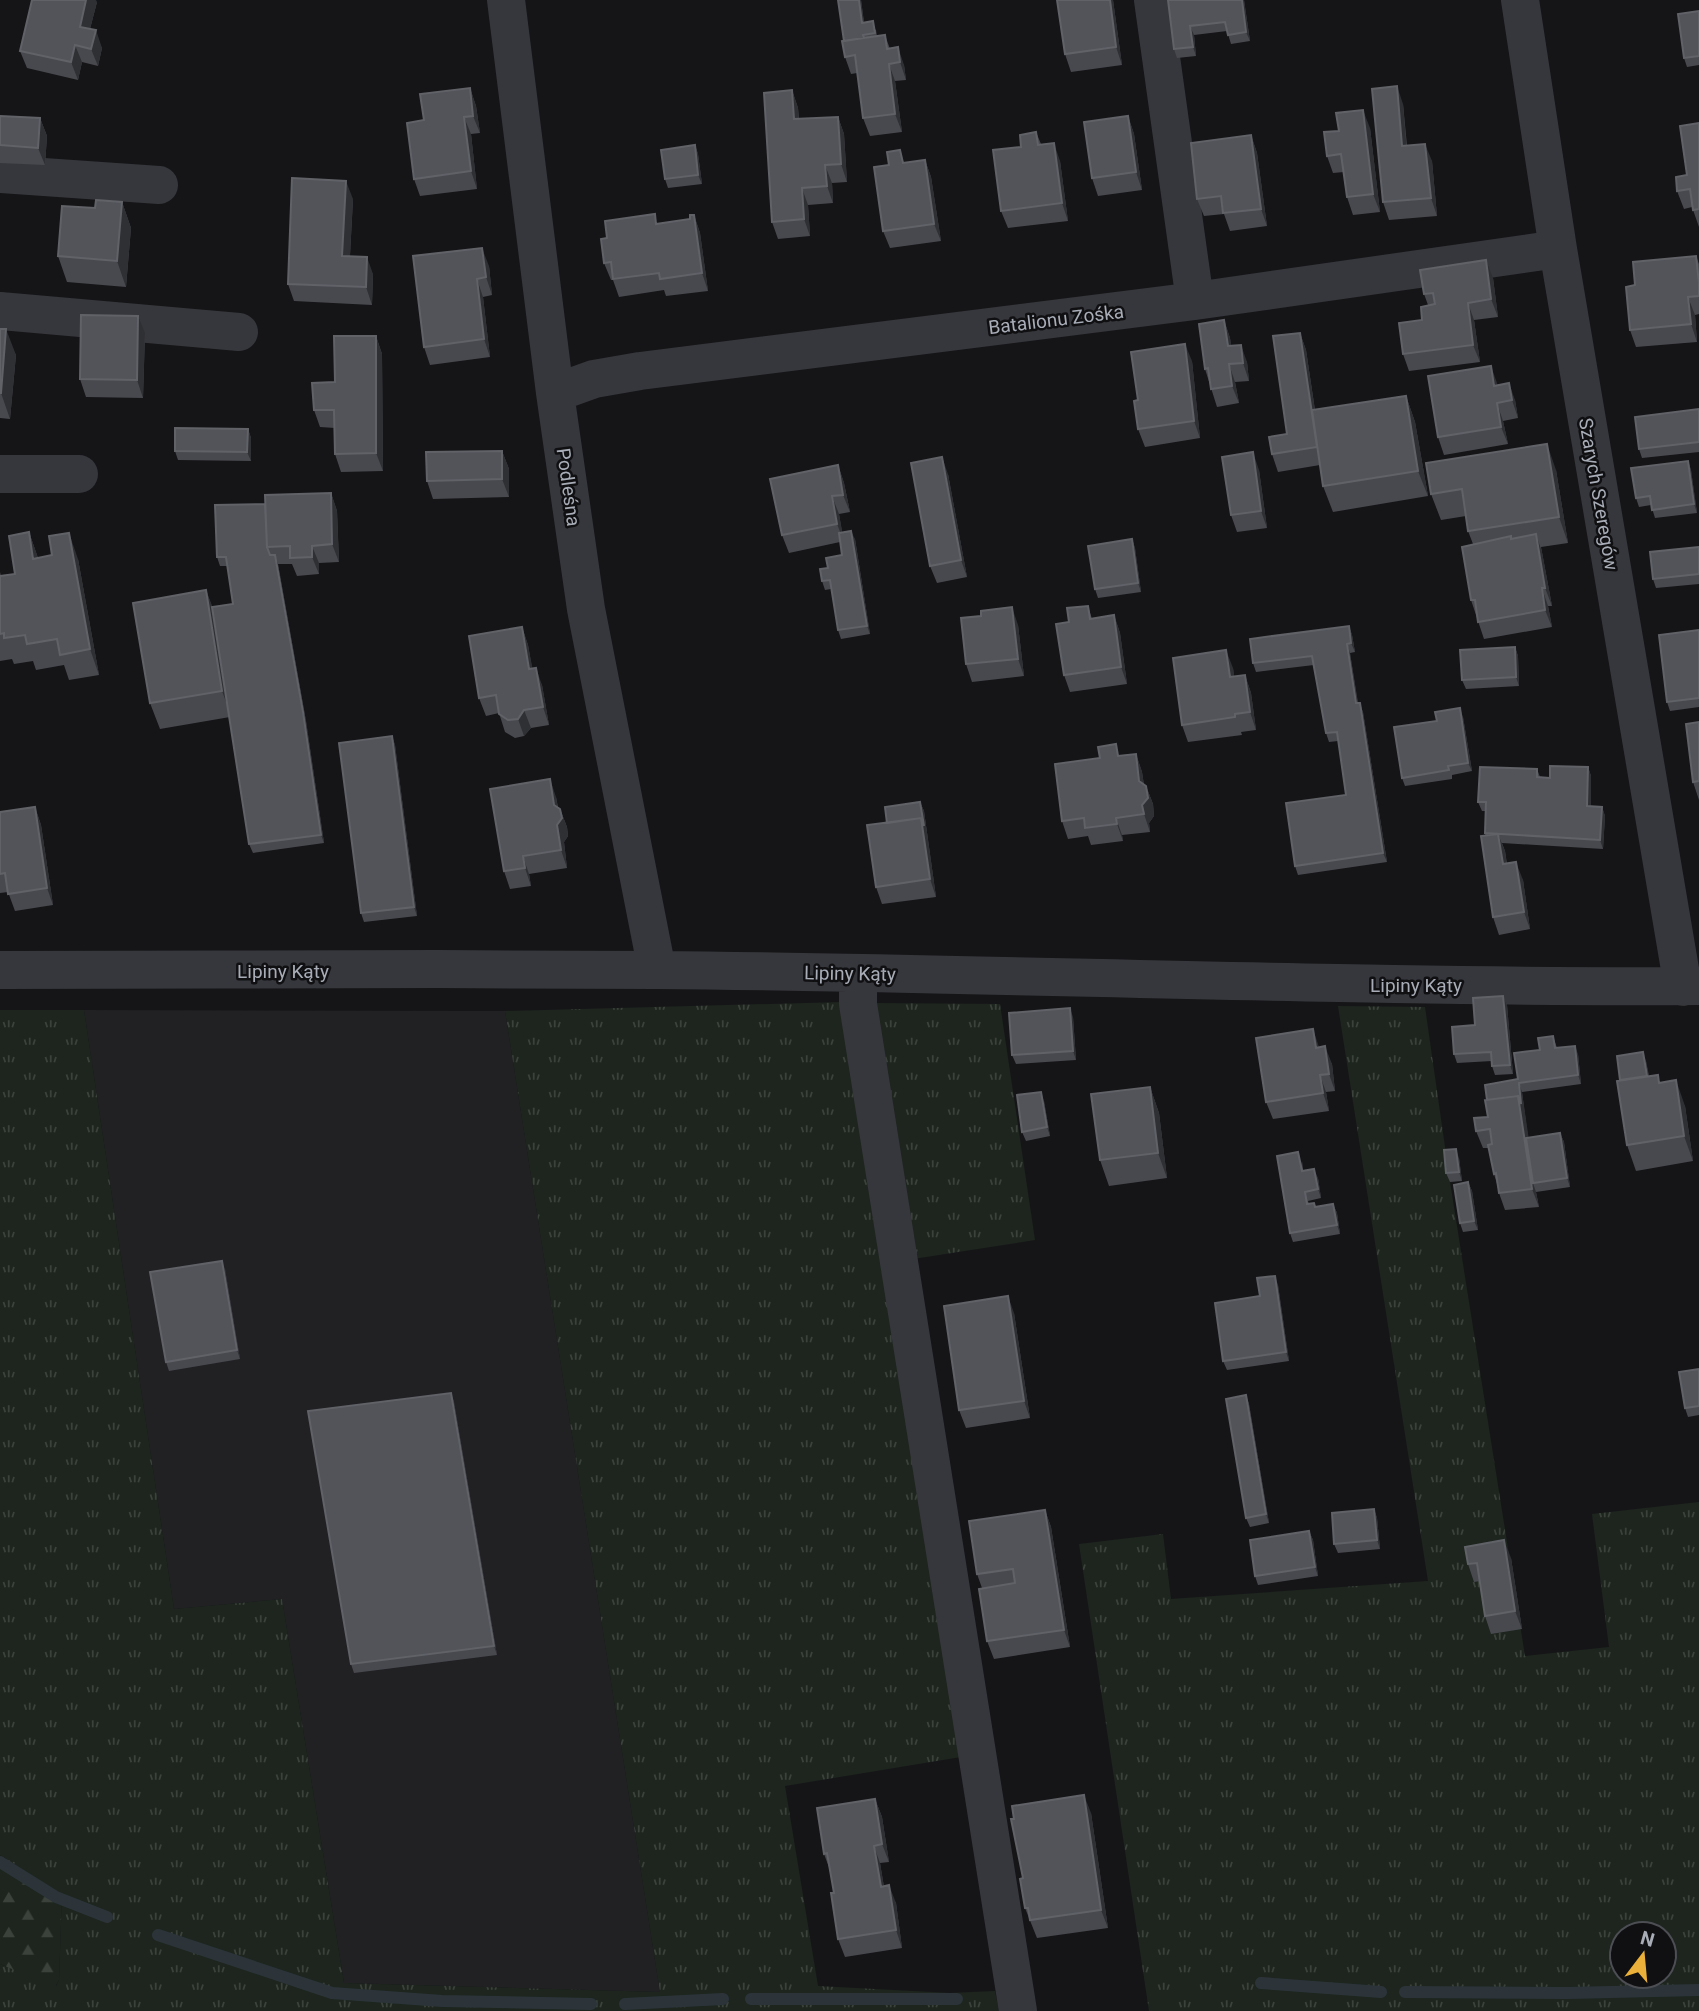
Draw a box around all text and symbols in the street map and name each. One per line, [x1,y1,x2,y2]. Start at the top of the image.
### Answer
street label: Batalionu Zośka [987,300,1125,339]
street label: Szarych Szeregów [1574,416,1623,572]
street label: Podleśna [552,446,585,528]
street label: Lipiny Kąty [237,960,329,983]
street label: Lipiny Kąty [804,961,896,986]
street label: Lipiny Kąty [1370,974,1462,997]
north arrow [1608,1920,1678,1990]
text: N [1638,1926,1657,1952]

